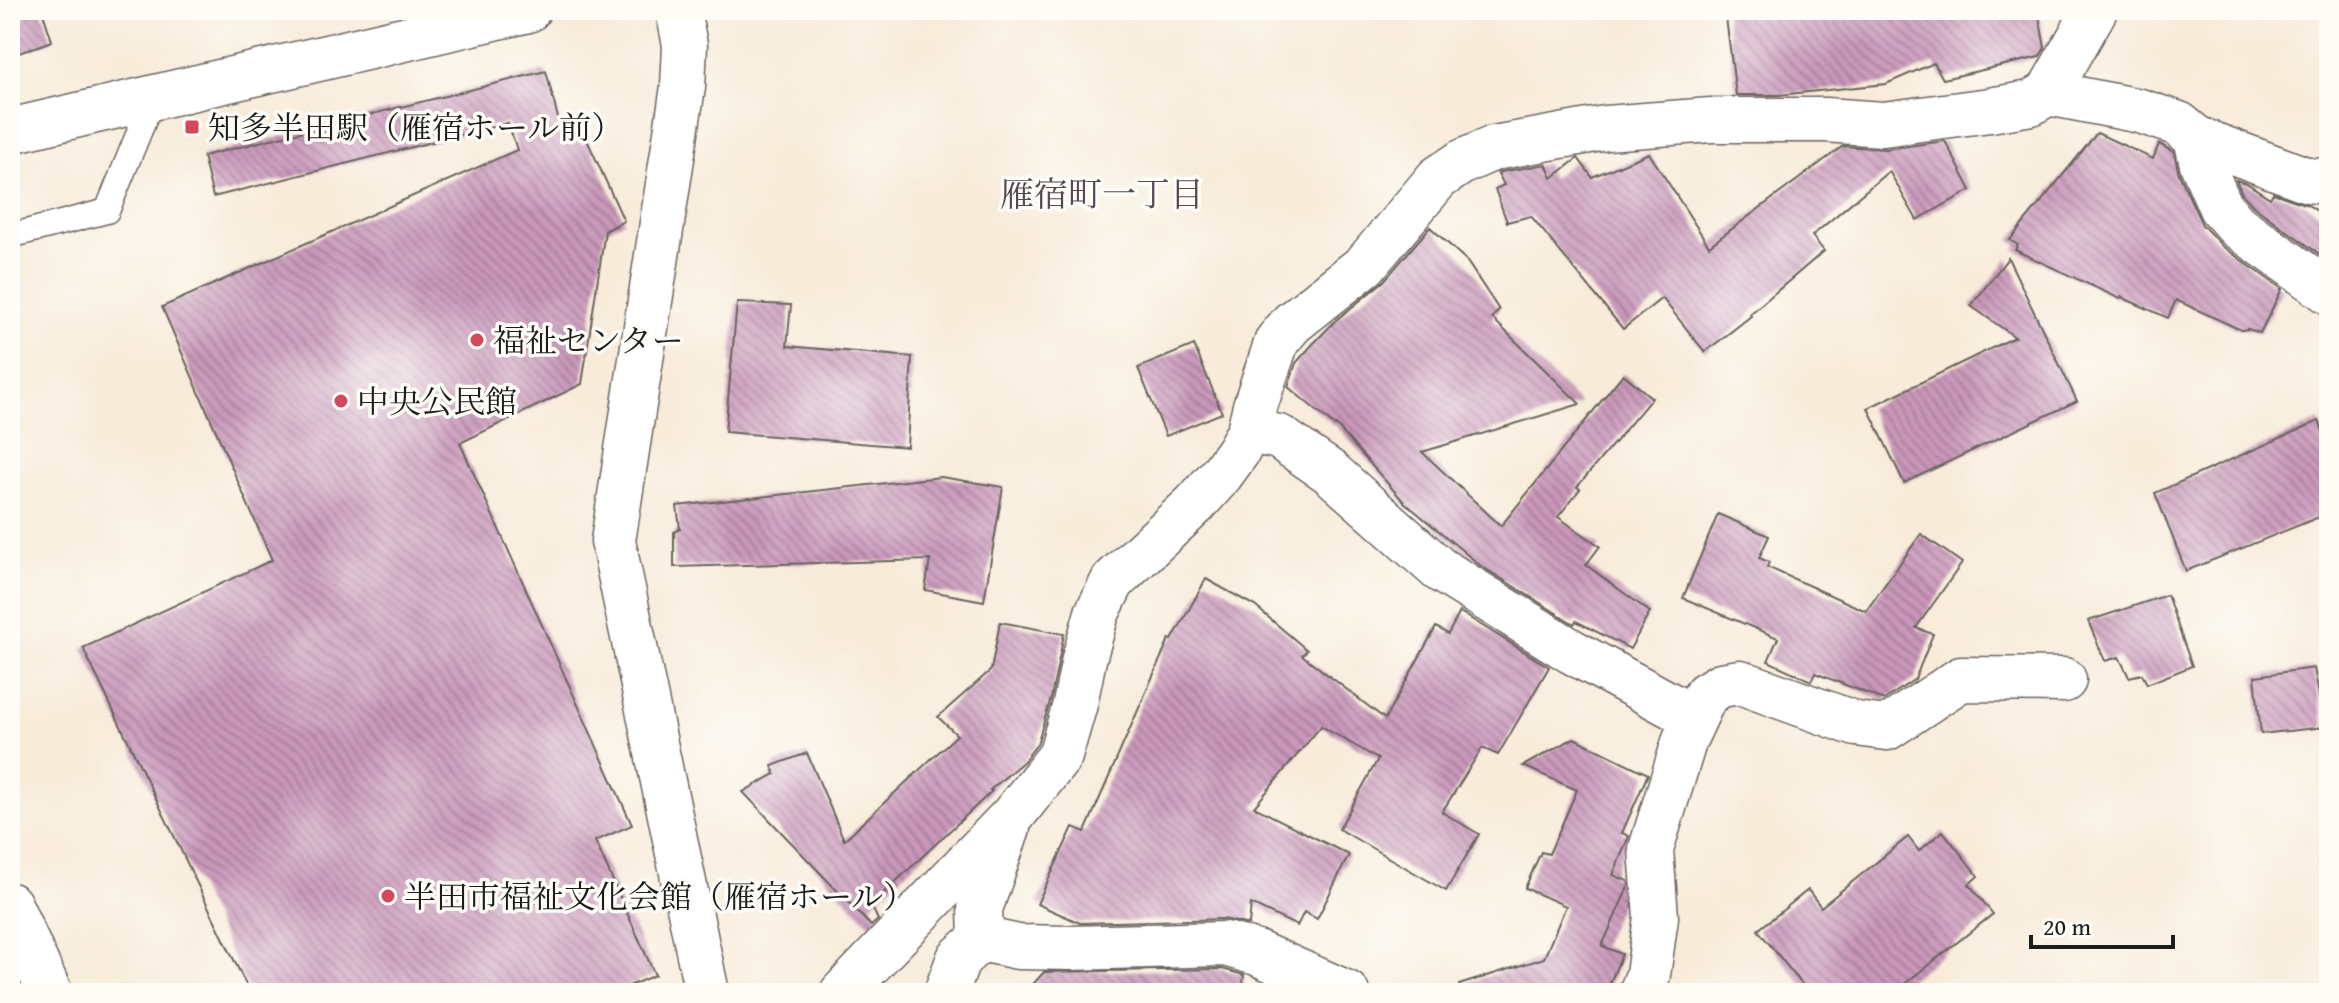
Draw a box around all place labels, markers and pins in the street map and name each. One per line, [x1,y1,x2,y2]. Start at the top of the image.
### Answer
place label: 知多半田駅（雁宿ホール前） [208,104,623,151]
marker: 知多半田駅（雁宿ホール前） [183,118,201,136]
place label: 福祉センター [493,317,684,364]
marker: 福祉センター [468,331,486,349]
place label: 中央公民館 [357,378,517,425]
marker: 中央公民館 [332,392,350,410]
place label: 半田市福祉文化会館（雁宿ホール） [404,873,915,920]
marker: 半田市福祉文化会館（雁宿ホール） [379,887,397,905]

